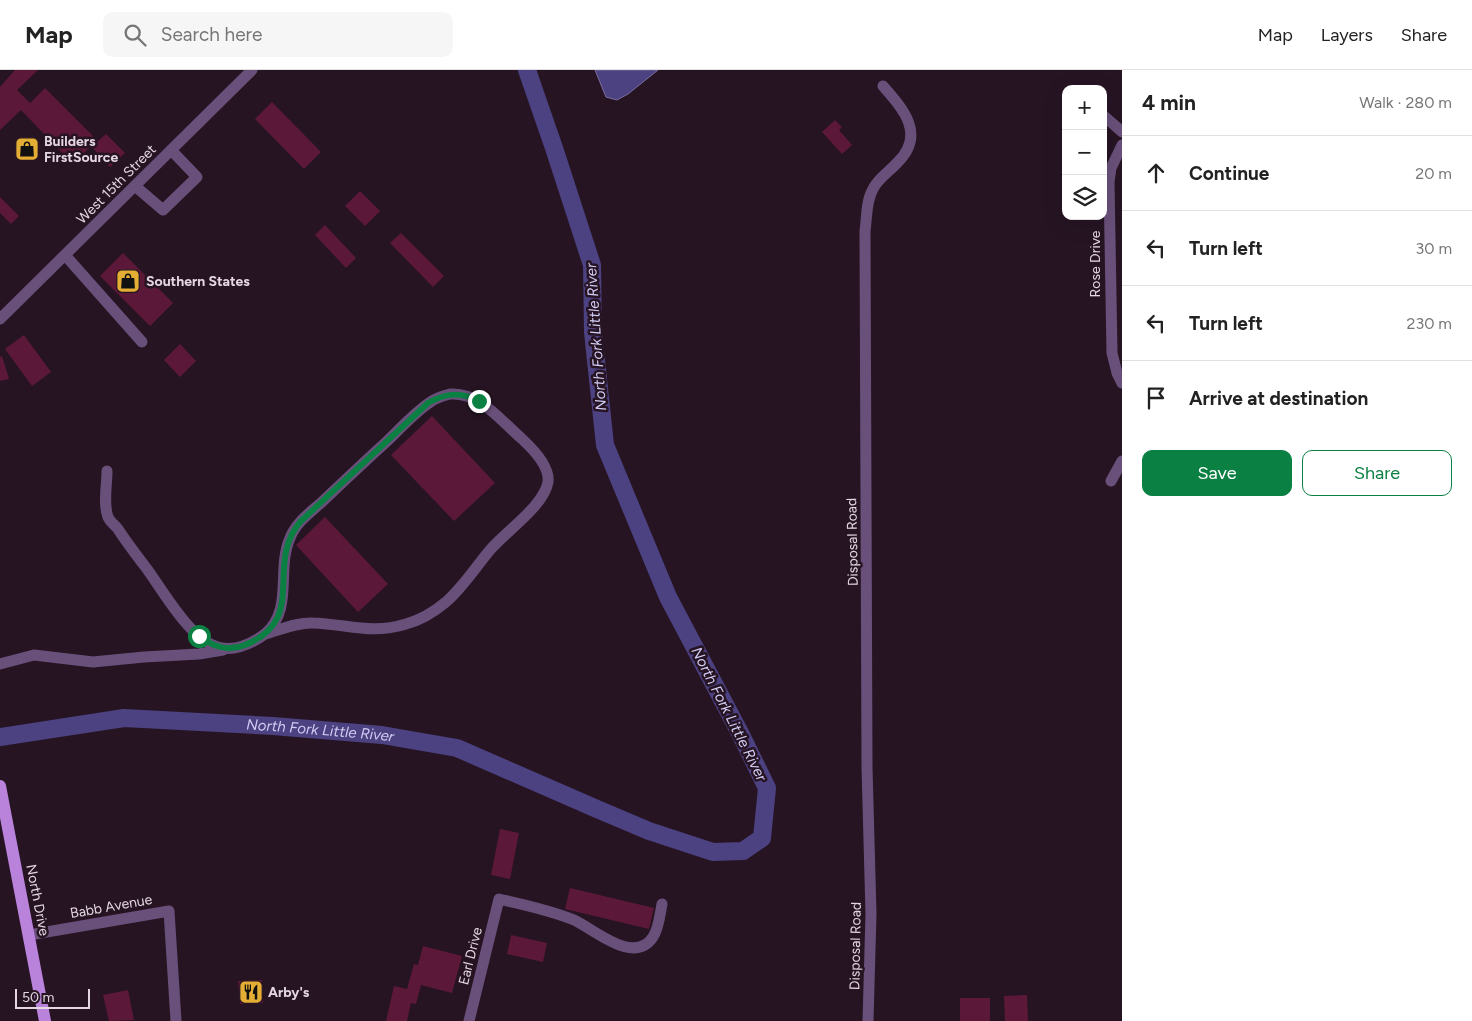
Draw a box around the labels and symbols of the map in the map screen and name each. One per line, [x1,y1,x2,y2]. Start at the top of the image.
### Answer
place label: Builders FirstSource [44,133,118,166]
shop icon: Builders FirstSource [14,136,40,162]
street label: West 15th Street [73,141,160,228]
street label: Rose Drive [1087,230,1104,297]
water label: North Fork Little River [582,262,610,412]
shop icon: Southern States [115,268,141,294]
place label: Southern States [146,273,250,290]
route end [468,390,491,413]
street label: Disposal Road [843,498,862,586]
route start [188,625,211,648]
water label: North Fork Little River [687,644,771,785]
water label: North Fork Little River [246,716,396,746]
street label: North Drive [22,863,53,938]
street label: Babb Avenue [69,891,154,922]
street label: Disposal Road [846,902,865,990]
street label: Earl Drive [455,925,486,987]
restaurant icon: Arby's [238,979,264,1005]
place label: Arby's [268,984,310,1001]
scale bar [15,986,90,1009]

